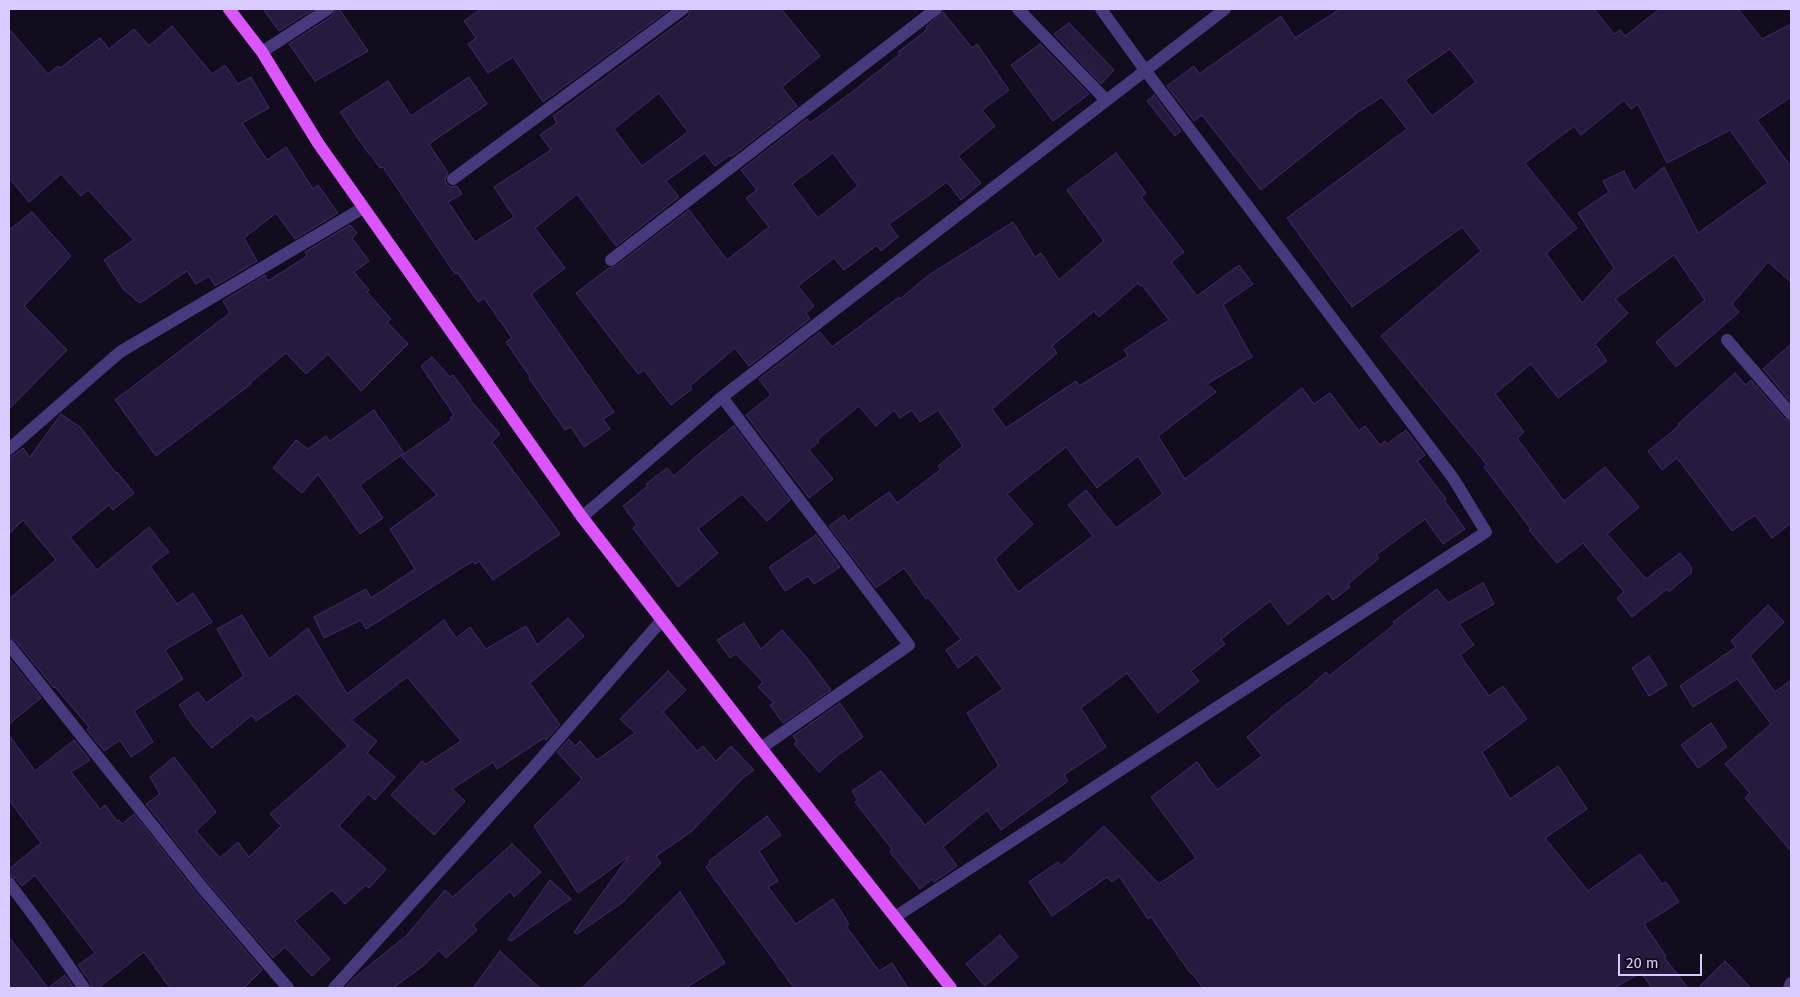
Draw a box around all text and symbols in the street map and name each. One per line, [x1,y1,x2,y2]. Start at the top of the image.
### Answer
scale bar [1620,944,1704,976]
text: 20 m [1626,954,1659,972]

